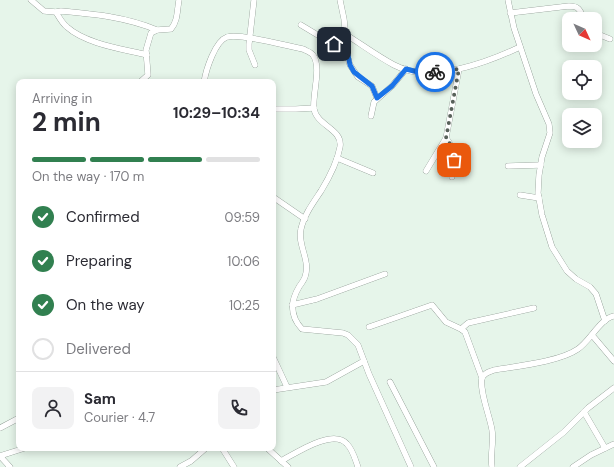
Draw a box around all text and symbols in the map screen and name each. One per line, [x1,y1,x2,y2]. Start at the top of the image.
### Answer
north arrow [562,12,602,52]
map controls [562,12,602,148]
pin [317,27,351,61]
icon: home [323,33,345,55]
courier [415,52,455,92]
button: locate [562,60,602,100]
icon: bike [424,61,446,83]
text: Arriving in [32,90,92,107]
text: 10:29–10:34 [173,103,260,123]
text: 2 min [32,105,101,139]
button: layers [562,108,602,148]
pin [437,143,471,177]
icon: bag [443,149,465,171]
text: On the way · 170 m [32,168,144,185]
icon: check [32,206,54,228]
text: Confirmed [66,207,140,227]
text: 09:59 [225,209,260,226]
icon: check [32,250,54,272]
text: Preparing [66,251,132,271]
text: 10:06 [227,253,260,270]
icon: check [32,294,54,316]
text: On the way [66,295,145,315]
text: 10:25 [229,297,260,314]
text: Delivered [66,339,131,359]
button: person [32,387,74,429]
button: phone [218,387,260,429]
text: Sam [84,389,116,409]
text: Courier · 4.7 [84,409,155,426]

